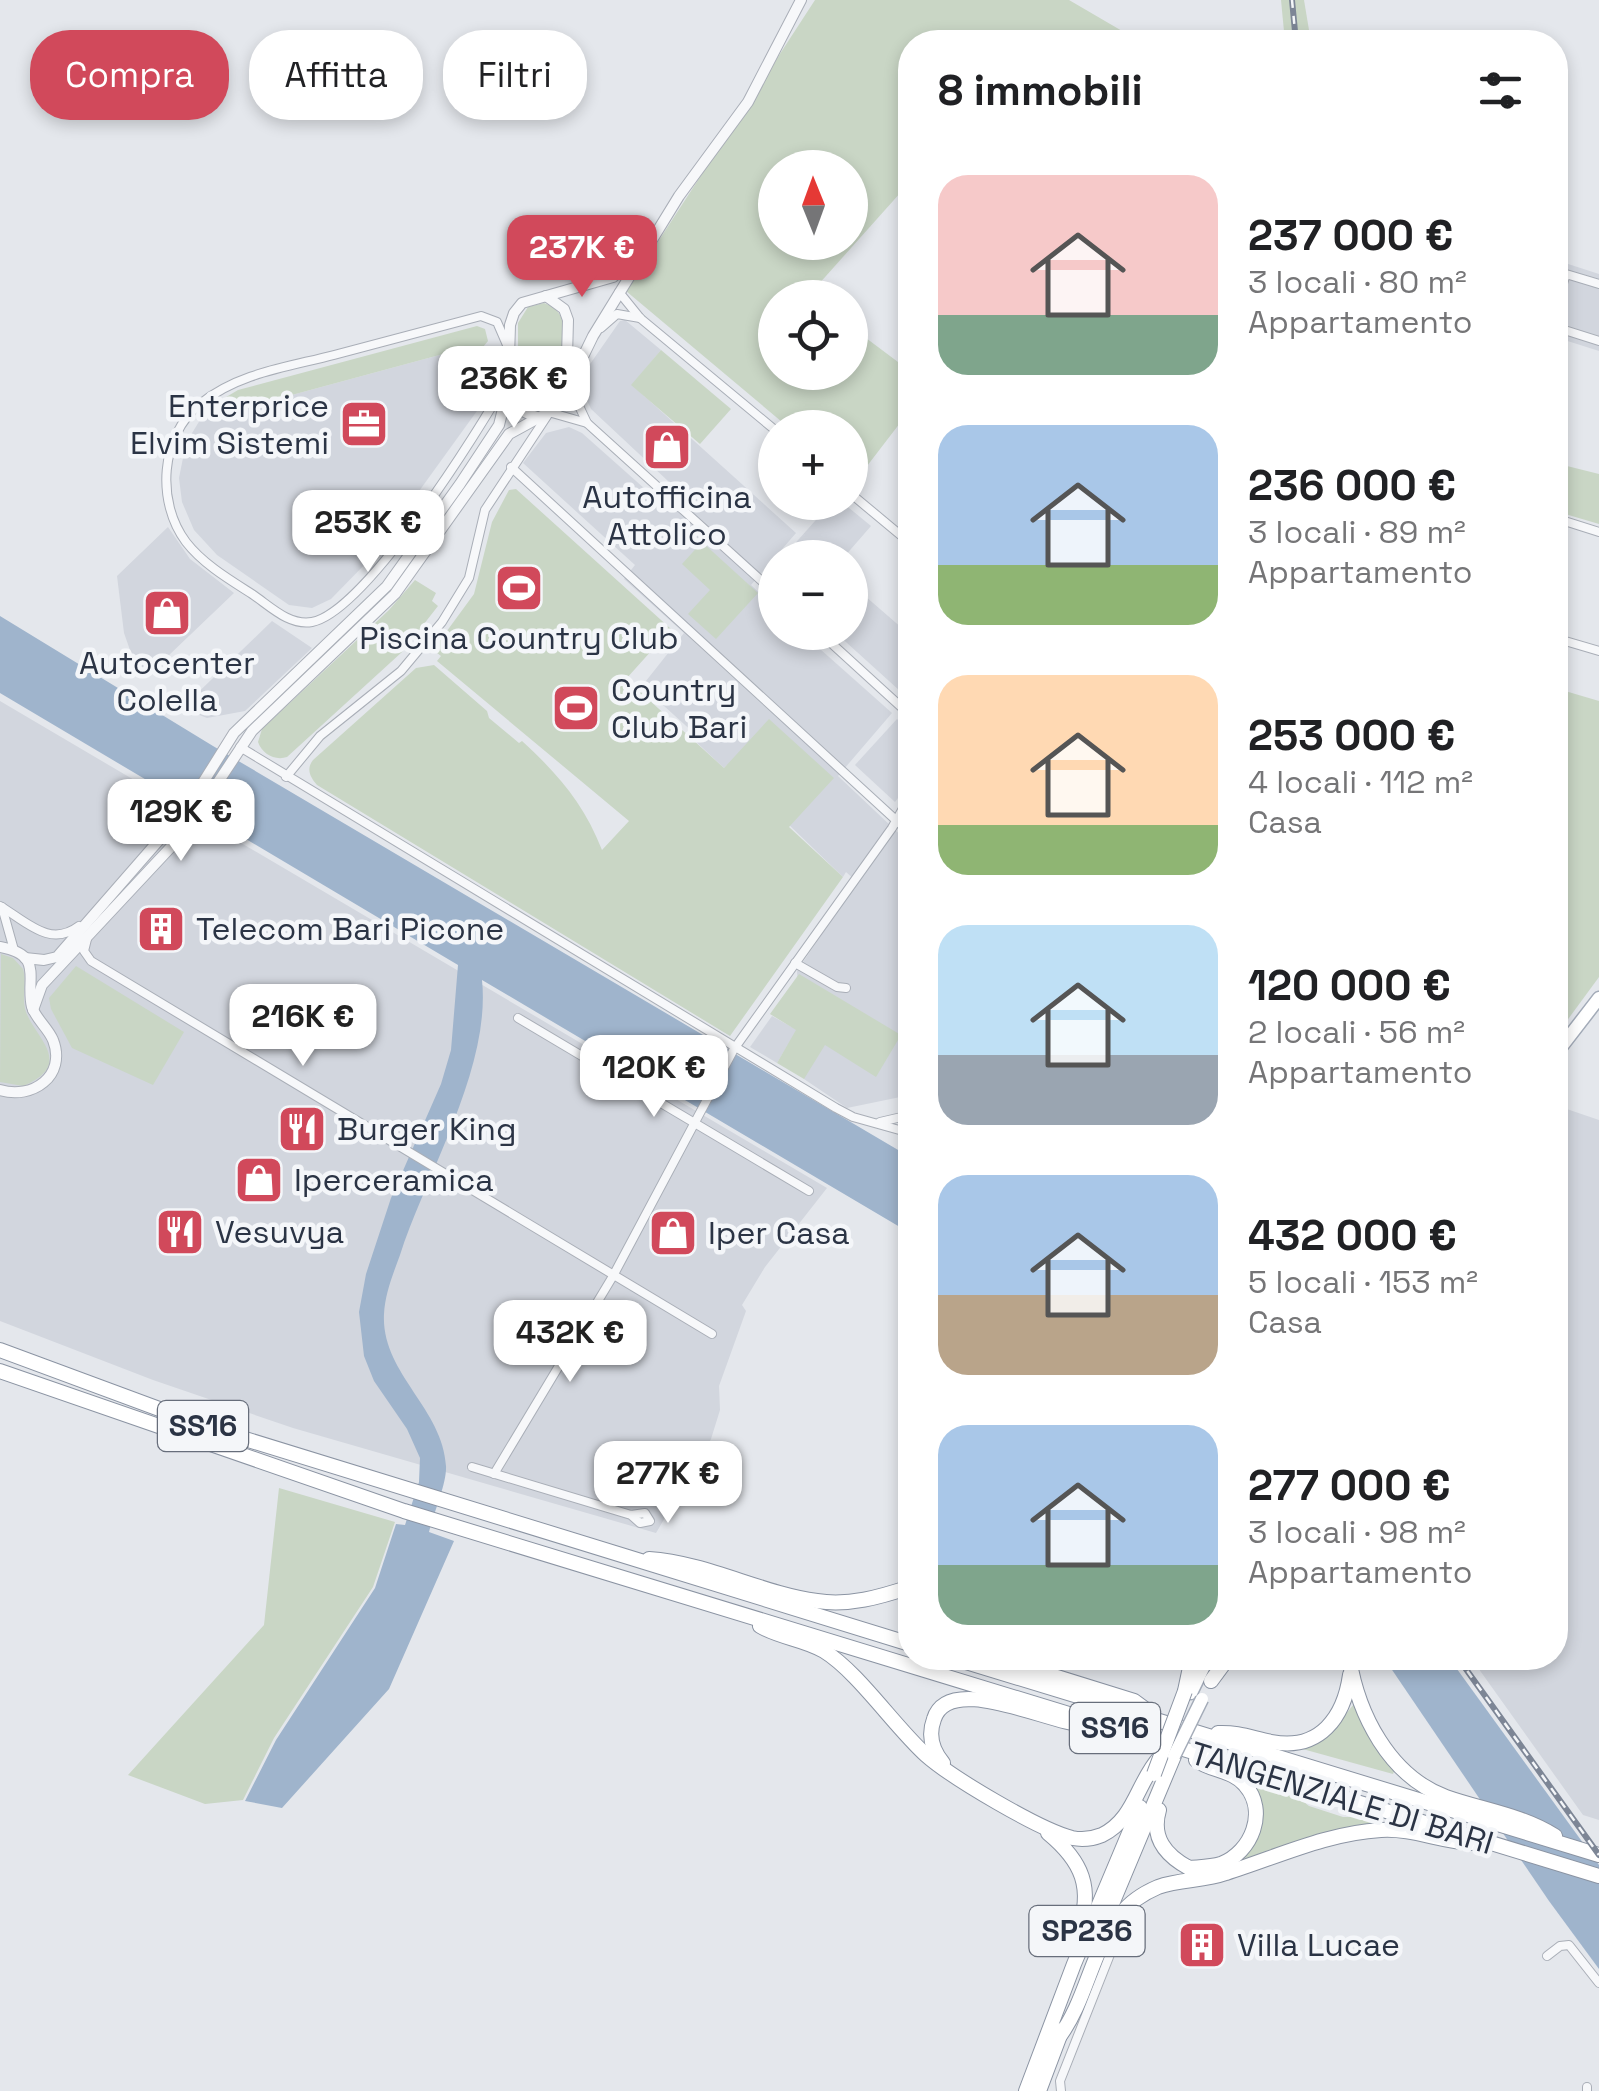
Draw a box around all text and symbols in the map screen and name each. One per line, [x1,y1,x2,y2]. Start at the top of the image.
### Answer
chip: Compra [30,30,229,120]
chip: Affitta [249,30,423,120]
chip: Filtri [443,30,587,120]
icon: filters [1473,63,1528,118]
text: 8 immobili [938,64,1143,117]
north arrow [758,150,868,260]
map controls [758,150,868,650]
text: 237 000 € [1248,209,1453,262]
pin: 237K € [501,215,663,300]
icon: home [1018,215,1138,335]
text: 237K € [529,227,635,267]
text: 3 locali · 80 m² [1248,262,1467,302]
button: locate [758,280,868,390]
text: Appartamento [1248,302,1472,342]
pin: 236K € [433,346,595,431]
text: 236K € [460,358,568,398]
place label: Enterprice Elvim Sistemi [130,386,329,463]
office icon: Enterprice Elvim Sistemi [338,398,390,450]
button: + [758,410,868,520]
shop icon: Autofficina Attolico [641,421,693,473]
text: 236 000 € [1248,459,1456,512]
icon: home [1018,465,1138,585]
place label: Autofficina Attolico [582,477,752,554]
pin: 253K € [287,490,449,575]
text: 253K € [314,502,422,542]
text: 3 locali · 89 m² [1248,512,1466,552]
button: − [758,540,868,650]
text: Appartamento [1248,552,1472,592]
sports icon: Piscina Country Club [493,562,545,614]
shop icon: Autocenter Colella [141,587,193,639]
place label: Piscina Country Club [359,618,679,658]
place label: Autocenter Colella [79,643,255,720]
place label: Country Club Bari [611,670,747,747]
sports icon: Country Club Bari [550,682,602,734]
text: 253 000 € [1248,709,1455,762]
icon: home [1018,715,1138,835]
text: 4 locali · 112 m² [1248,762,1473,802]
pin: 129K € [100,779,262,864]
text: 129K € [130,791,232,831]
text: Casa [1248,802,1322,842]
building icon: Telecom Bari Picone [135,903,187,955]
place label: Telecom Bari Picone [196,909,504,949]
text: 120 000 € [1248,959,1451,1012]
icon: home [1018,965,1138,1085]
pin: 216K € [222,984,384,1069]
text: 216K € [251,996,355,1036]
text: 2 locali · 56 m² [1248,1012,1465,1052]
pin: 120K € [573,1035,735,1120]
text: 120K € [602,1047,706,1087]
text: Appartamento [1248,1052,1472,1092]
restaurant icon: Burger King [276,1103,328,1155]
place label: Burger King [337,1109,517,1149]
shop icon: Iperceramica [233,1154,285,1206]
place label: Iperceramica [294,1160,494,1200]
restaurant icon: Vesuvya [154,1206,206,1258]
shop icon: Iper Casa [647,1207,699,1259]
text: 432 000 € [1248,1209,1457,1262]
place label: Vesuvya [215,1212,344,1252]
place label: Iper Casa [708,1213,850,1253]
icon: home [1018,1215,1138,1335]
text: 5 locali · 153 m² [1248,1262,1478,1302]
pin: 432K € [489,1300,651,1385]
text: Casa [1248,1302,1322,1342]
text: 432K € [516,1312,624,1352]
road number: SS16 [158,1401,248,1451]
pin: 277K € [587,1441,749,1526]
text: 277K € [616,1453,720,1493]
text: 277 000 € [1248,1459,1451,1512]
icon: home [1018,1465,1138,1585]
text: 3 locali · 98 m² [1248,1512,1466,1552]
text: Appartamento [1248,1552,1472,1592]
road number: SS16 [1070,1703,1160,1753]
street label: TANGENZIALE DI BARI [1186,1733,1498,1863]
road number: SP236 [1030,1906,1144,1956]
building icon: Villa Lucae [1176,1919,1228,1971]
place label: Villa Lucae [1237,1925,1400,1965]

